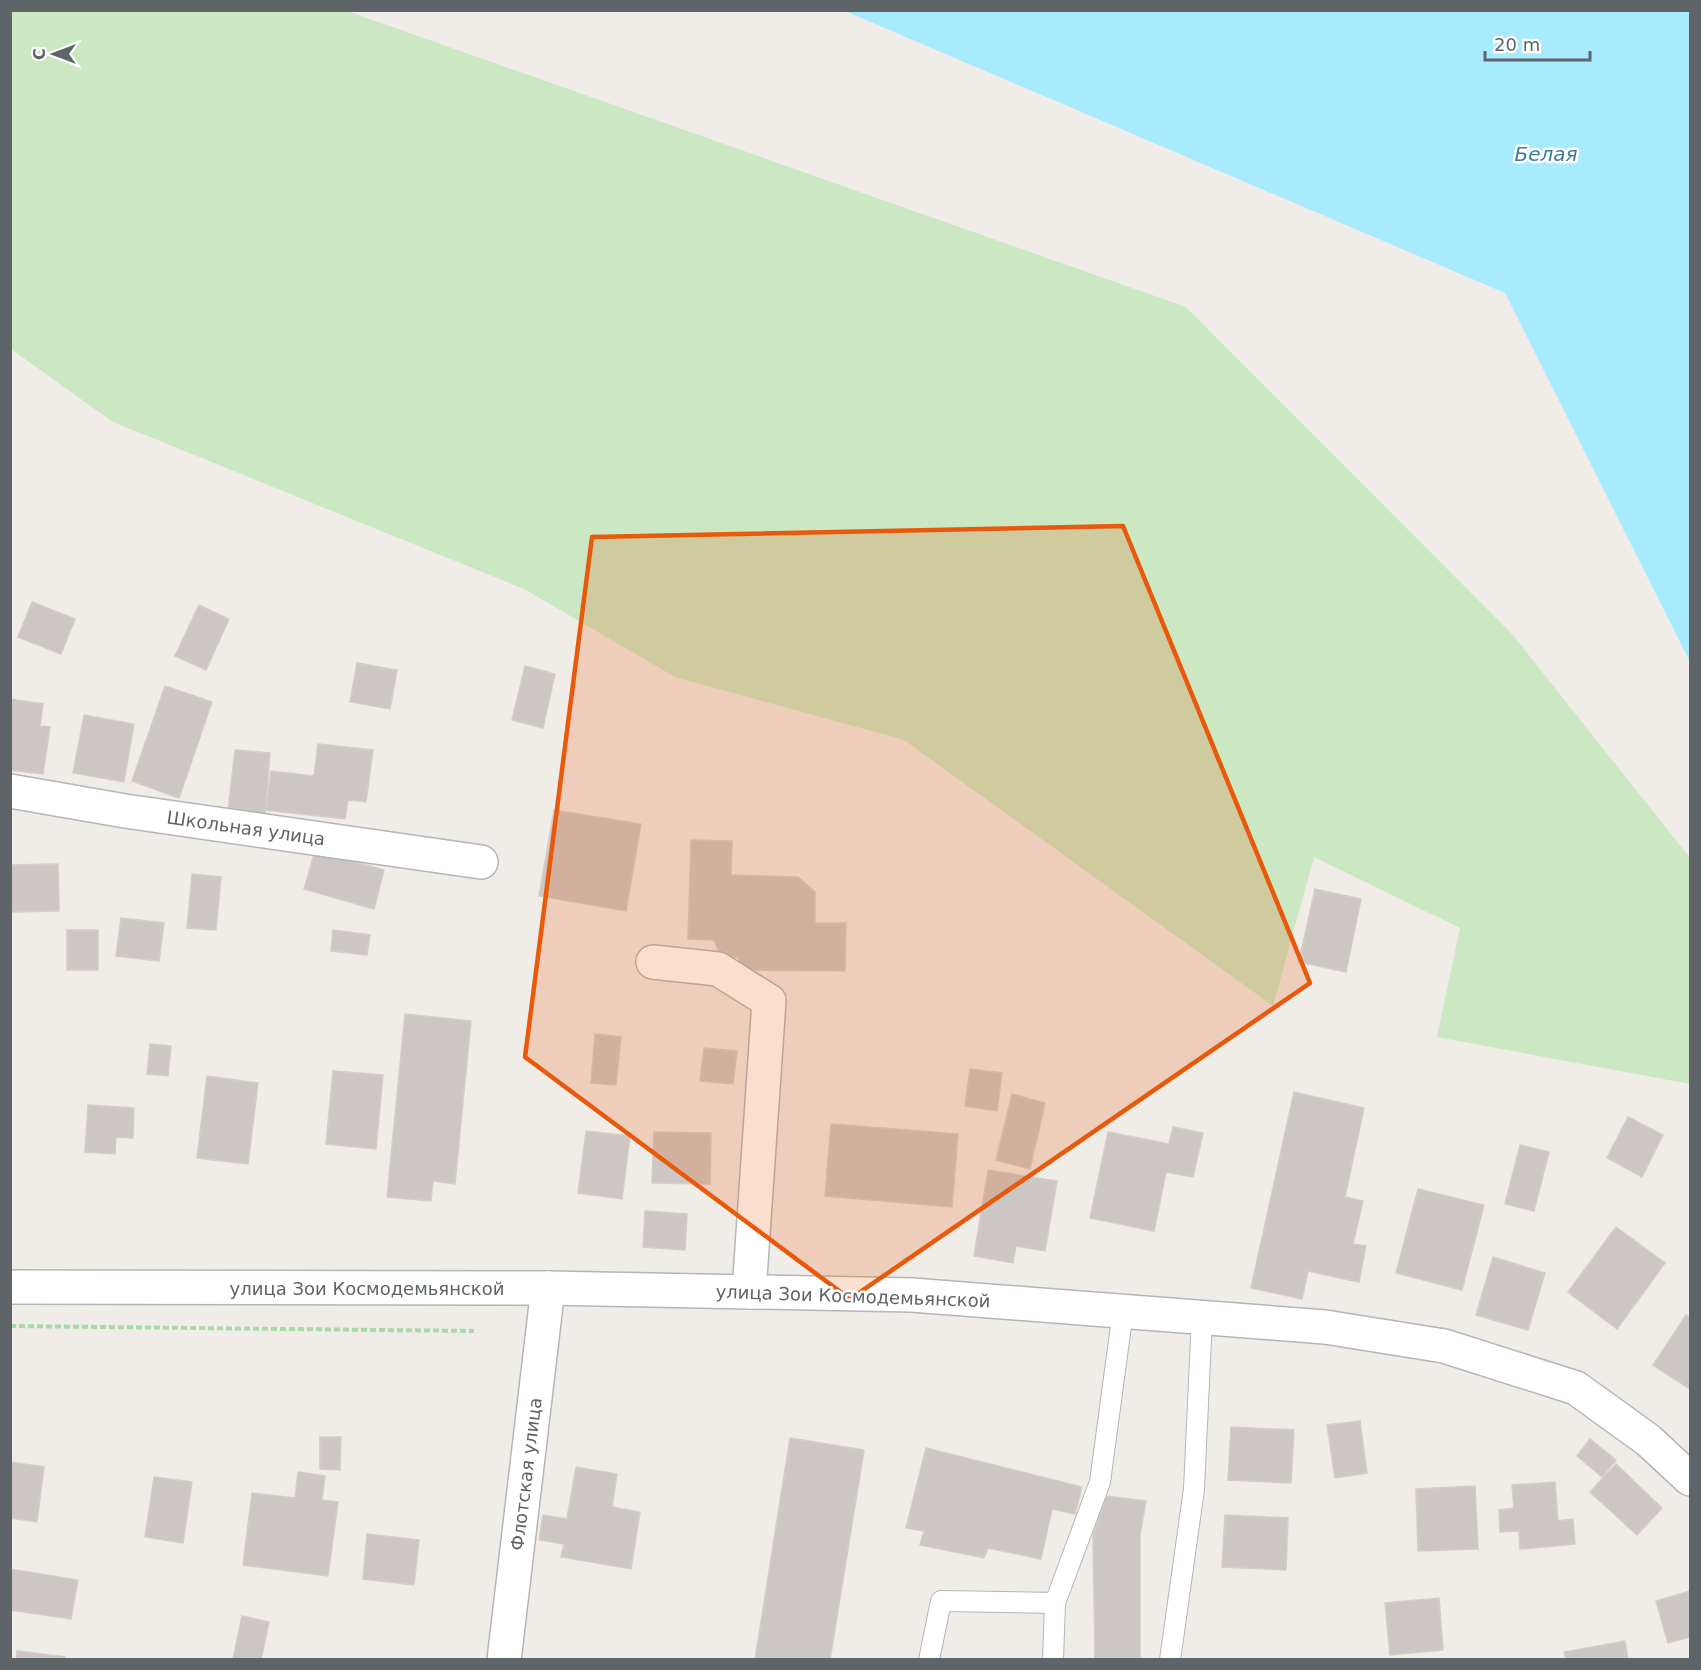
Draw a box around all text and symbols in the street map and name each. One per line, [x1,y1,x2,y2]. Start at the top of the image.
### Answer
north arrow [24,24,84,84]
scale bar [1485,24,1590,62]
text: 20 m [1494,34,1540,55]
text: С [30,48,49,60]
water label: Белая [1514,142,1578,166]
street label: Школьная улица [165,806,327,850]
street label: улица Зои Космодемьянской [230,1278,504,1299]
street label: улица Зои Космодемьянской [715,1281,991,1311]
street label: Флотская улица [506,1396,546,1552]

